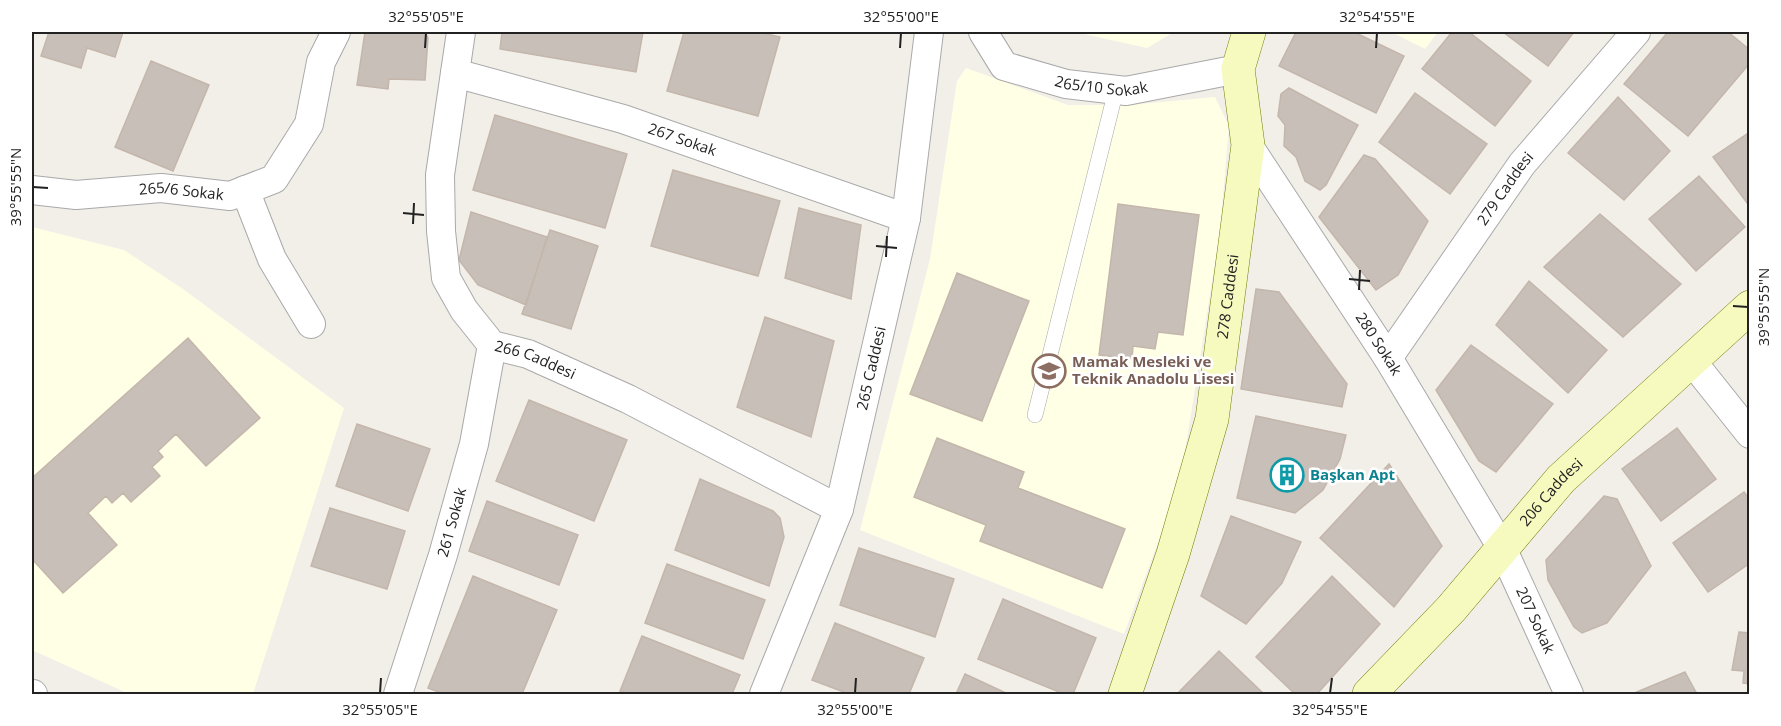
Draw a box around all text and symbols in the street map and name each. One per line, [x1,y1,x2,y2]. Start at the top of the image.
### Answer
text: 32°55'05"E [388,6,464,26]
text: 32°55'00"E [863,6,939,26]
text: 32°54'55"E [1339,6,1415,26]
street label: 265/10 Sokak [1053,70,1149,100]
street label: 267 Sokak [646,118,720,160]
street label: 279 Caddesi [1472,147,1537,229]
text: 39°55'55"N [5,148,25,226]
street label: 265/6 Sokak [138,177,225,204]
street label: 278 Caddesi [1212,253,1243,340]
text: 39°55'55"N [1753,268,1773,346]
street label: 280 Sokak [1352,308,1407,379]
street label: 265 Caddesi [851,324,890,412]
street label: 266 Caddesi [493,335,579,383]
place label: Mamak Mesleki ve Teknik Anadolu Lisesi [1072,351,1234,388]
school or university icon: Mamak Mesleki ve Teknik Anadolu Lisesi [1031,353,1067,389]
street label: 206 Caddesi [1514,453,1586,530]
building icon: Başkan Apt [1269,457,1305,493]
place label: Başkan Apt [1310,464,1396,484]
street label: 261 Sokak [432,485,470,559]
street label: 207 Sokak [1512,583,1560,656]
text: 32°55'05"E [342,699,418,719]
text: 32°55'00"E [817,699,893,719]
text: 32°54'55"E [1292,699,1368,719]

